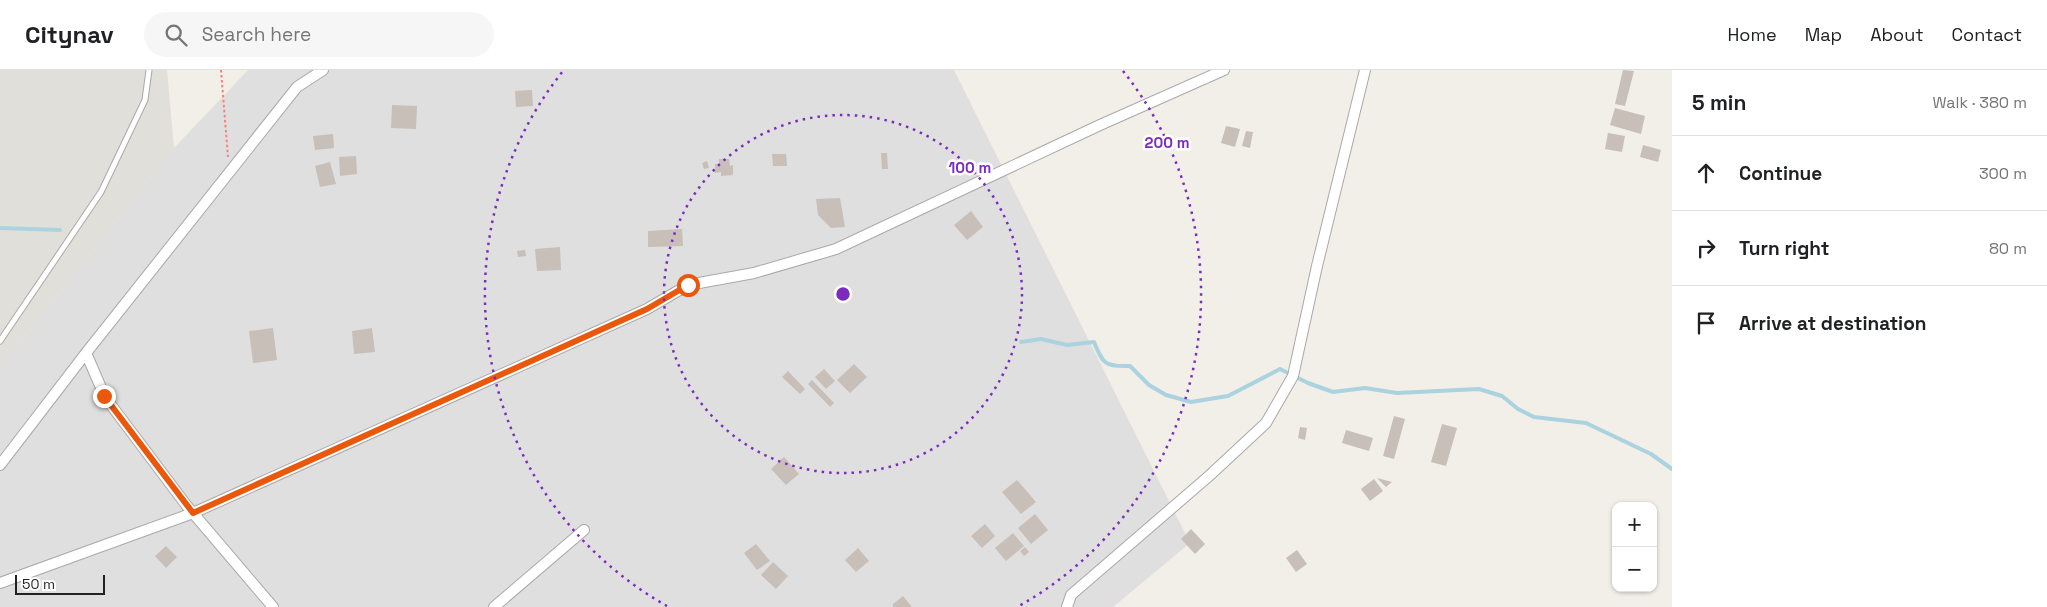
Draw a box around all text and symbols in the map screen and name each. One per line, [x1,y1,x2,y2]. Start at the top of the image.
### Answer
search box [144,12,494,57]
text: Citynav [25,19,114,50]
icon: search [162,21,190,49]
text: Search here [202,22,311,47]
text: Home [1728,23,1777,46]
text: Map [1805,23,1842,46]
text: About [1870,23,1924,46]
text: Contact [1952,23,2022,46]
text: 5 min [1692,89,1746,116]
text: Walk · 380 m [1932,92,2027,113]
text: 200 m [1145,133,1189,152]
text: 100 m [949,158,991,177]
icon: ahead [1692,159,1720,187]
text: Continue [1739,161,1822,186]
text: 300 m [1979,163,2027,184]
icon: right [1692,234,1720,262]
text: Turn right [1739,236,1829,261]
text: 80 m [1989,238,2027,259]
route start [677,274,700,297]
centre of rings [834,285,852,303]
icon: arrive [1692,309,1720,337]
text: Arrive at destination [1739,311,1927,336]
route end [93,385,116,408]
map controls [1612,502,1657,592]
button: + [1612,502,1657,547]
button: − [1612,547,1657,592]
scale bar [15,572,105,595]
text: 50 m [22,575,55,593]

